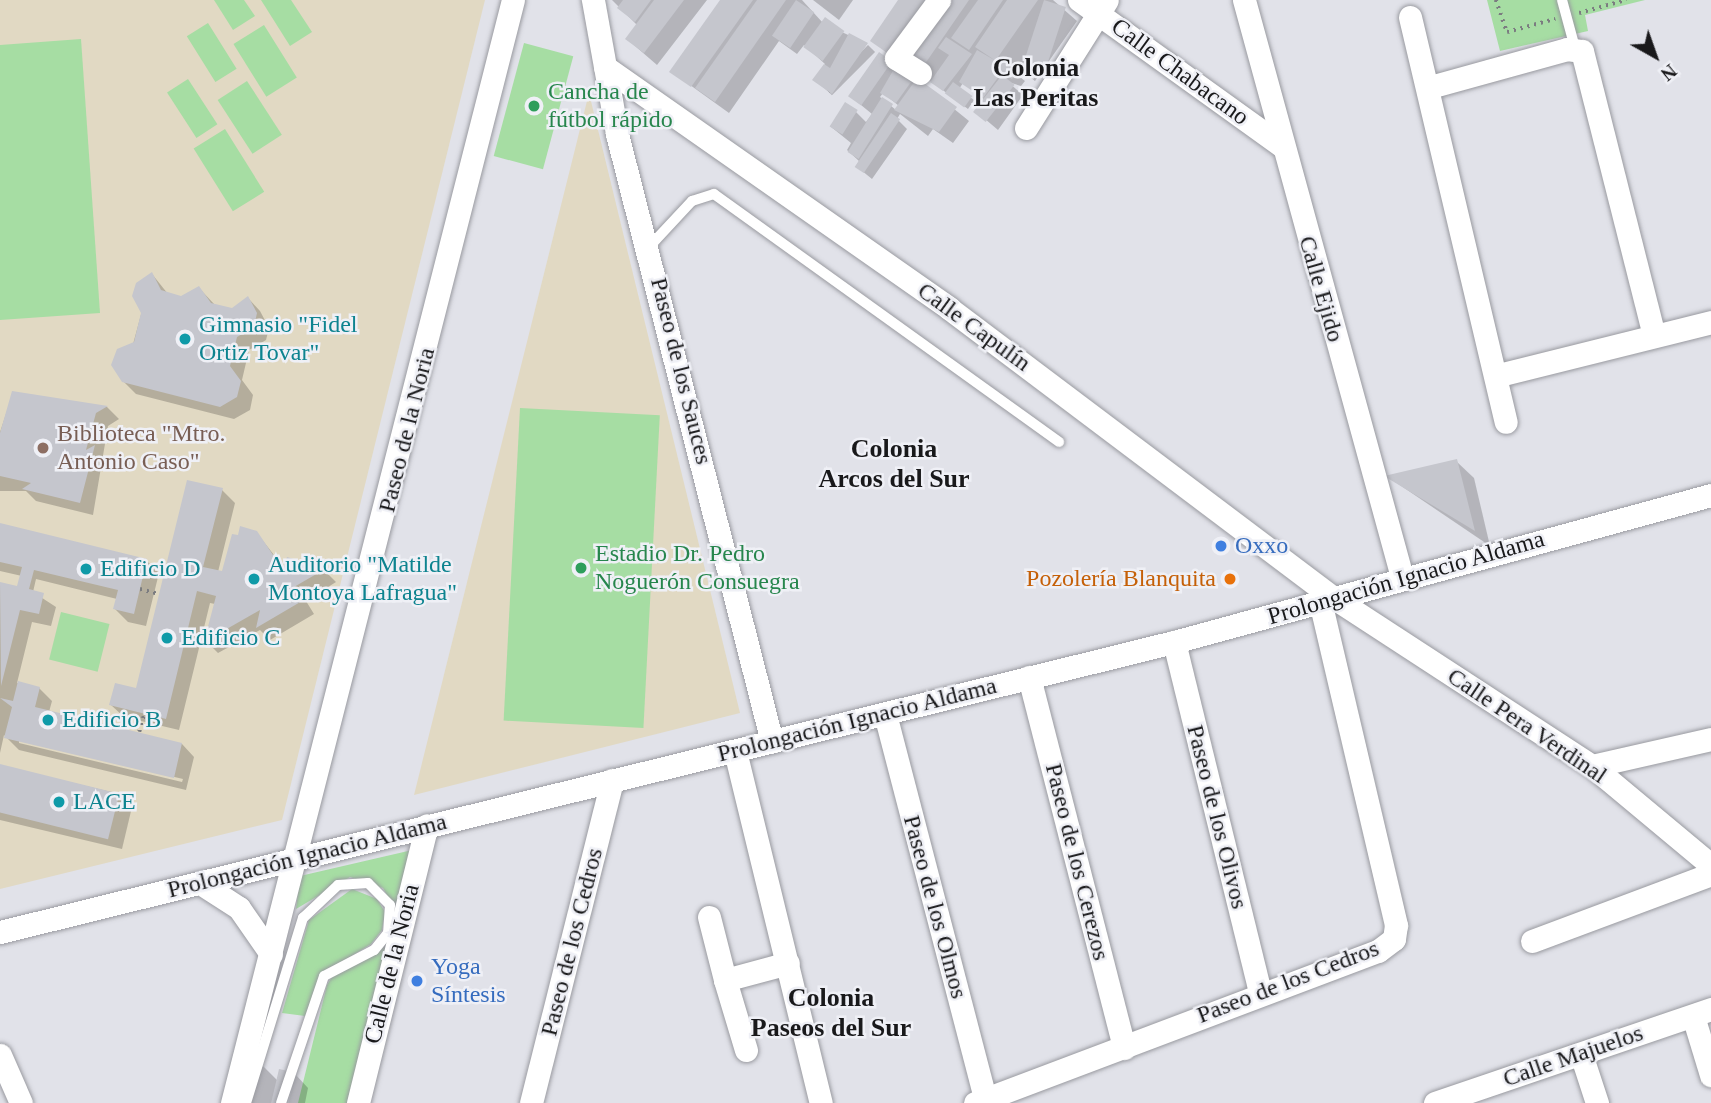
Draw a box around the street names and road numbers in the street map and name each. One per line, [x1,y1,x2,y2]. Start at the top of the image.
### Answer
street label: Calle Chabacano [1105,12,1255,132]
street label: Calle Ejido [1292,233,1350,345]
street label: Paseo de los Sauces [644,275,718,467]
street label: Calle Capulín [912,276,1036,378]
street label: Paseo de la Noria [373,345,441,515]
street label: Prolongación Ignacio Aldama [1264,524,1548,632]
street label: Calle Pera Verdinal [1442,662,1612,790]
street label: Prolongación Ignacio Aldama [714,671,1000,769]
street label: Paseo de los Olivos [1180,722,1254,912]
street label: Paseo de los Cerezos [1039,761,1115,963]
street label: Prolongación Ignacio Aldama [164,807,450,905]
street label: Paseo de los Olmos [897,812,973,1002]
street label: Paseo de los Cedros [535,845,609,1039]
street label: Calle de la Noria [358,881,426,1047]
street label: Paseo de los Cedros [1193,934,1383,1030]
street label: Calle Majuelos [1499,1019,1647,1093]

